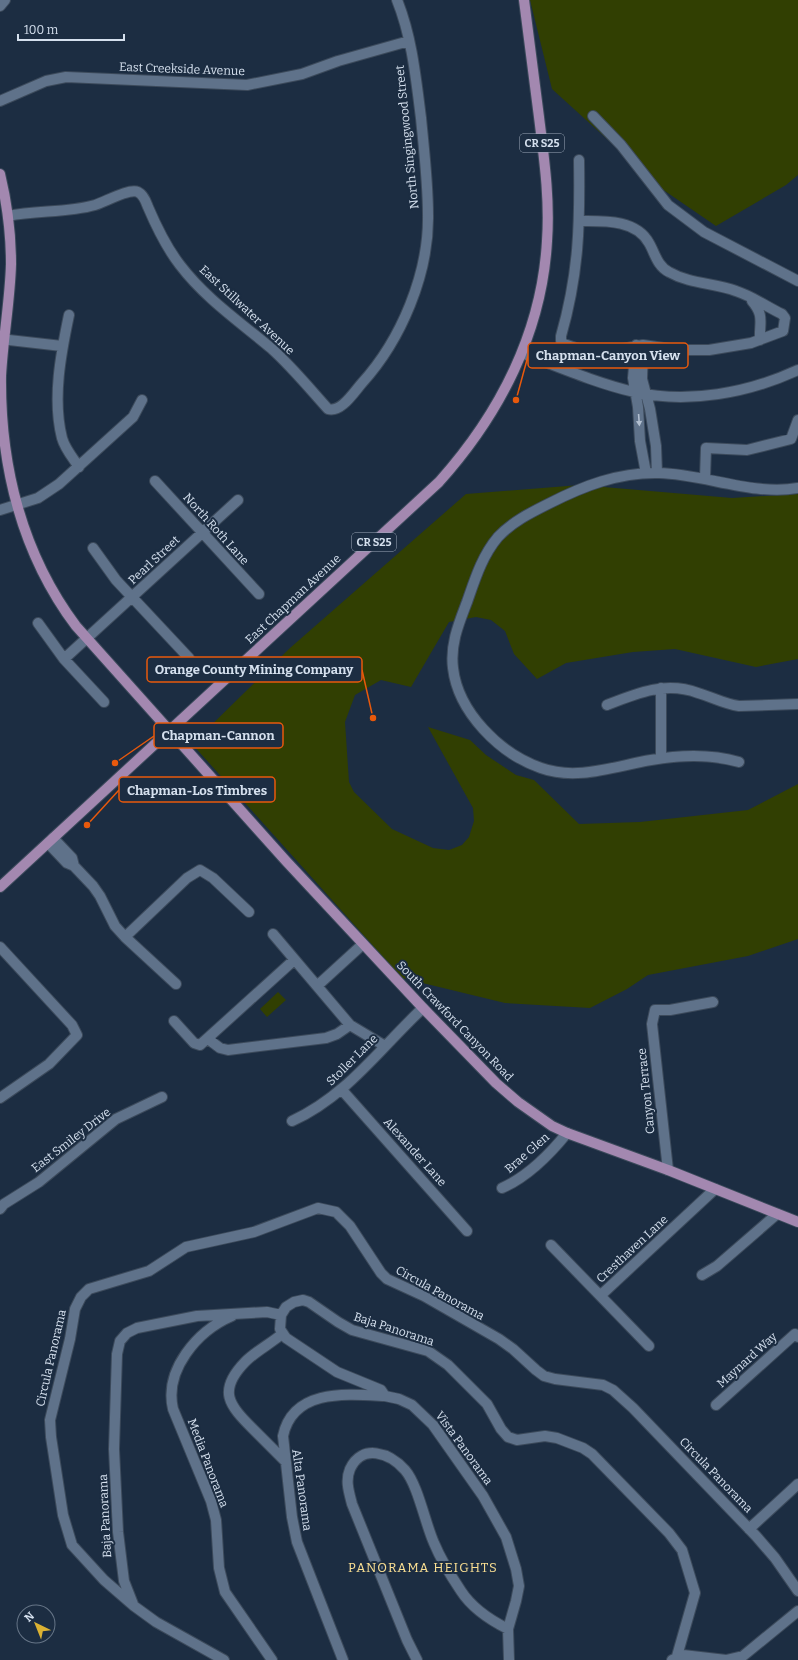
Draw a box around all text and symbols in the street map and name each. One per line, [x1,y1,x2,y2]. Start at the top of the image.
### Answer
scale bar [18,16,124,42]
text: 100 m [24,23,59,37]
street label: East Creekside Avenue [119,60,245,78]
street label: North Singingwood Street [392,64,422,210]
road number: CR S25 [520,134,564,152]
street label: East Stillwater Avenue [197,262,297,358]
callout: Chapman-Canyon View [528,343,688,368]
text: Chapman-Canyon View [536,348,680,363]
one-way arrow [636,414,642,426]
street label: North Roth Lane [180,490,252,568]
street label: Pearl Street [125,532,183,587]
road number: CR S25 [352,533,396,551]
street label: East Chapman Avenue [242,551,344,647]
callout: Orange County Mining Company [147,657,362,682]
text: Orange County Mining Company [155,662,354,677]
callout: Chapman-Cannon [154,723,283,748]
text: Chapman-Cannon [161,728,275,743]
callout: Chapman-Los Timbres [119,777,275,802]
text: Chapman-Los Timbres [127,783,267,798]
street label: South Crawford Canyon Road [394,958,516,1084]
street label: Stoller Lane [324,1032,380,1088]
street label: Canyon Terrace [635,1047,657,1135]
street label: East Smiley Drive [29,1105,113,1175]
street label: Alexander Lane [381,1115,449,1189]
street label: Brae Glen [502,1130,552,1176]
street label: Cresthaven Lane [593,1212,671,1286]
street label: Circula Panorama [393,1263,487,1323]
street label: Circula Panorama [33,1308,69,1408]
street label: Baja Panorama [352,1309,436,1349]
street label: Maynard Way [714,1329,780,1390]
street label: Vista Panorama [433,1408,496,1488]
street label: Media Panorama [185,1417,232,1510]
street label: Circula Panorama [677,1435,756,1516]
street label: Alta Panorama [289,1448,315,1532]
street label: Baja Panorama [96,1473,114,1558]
district label: PANORAMA HEIGHTS [348,1560,498,1575]
north arrow [16,1604,56,1644]
text: N [22,1609,37,1625]

